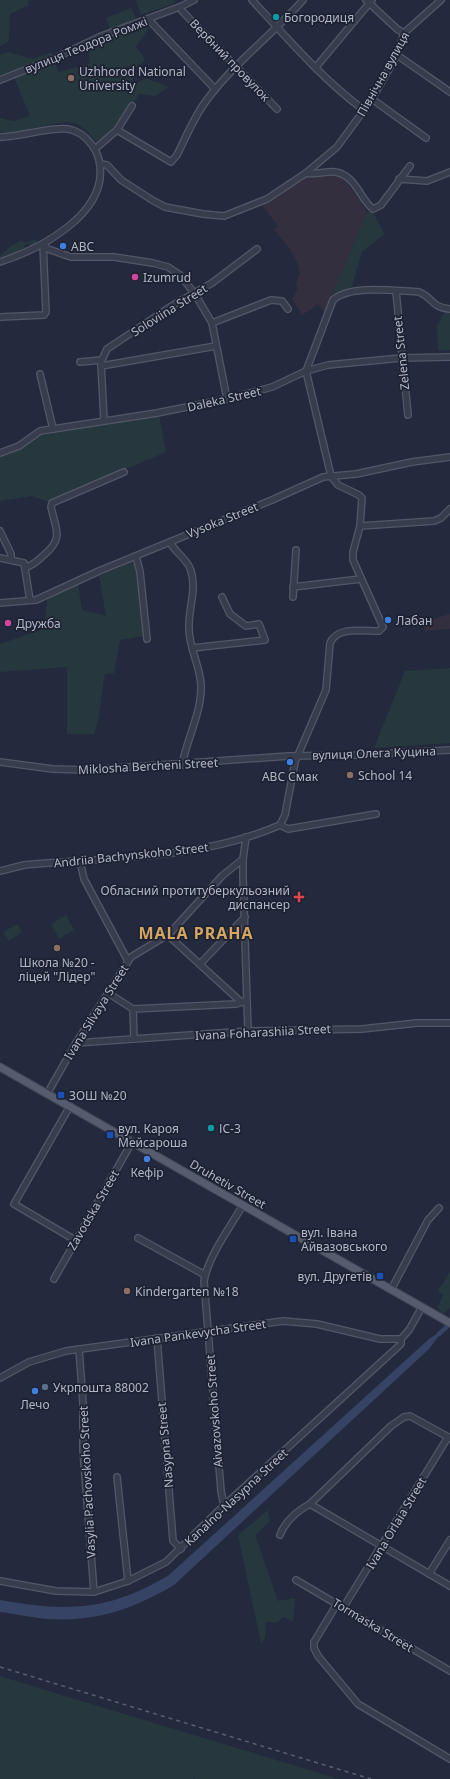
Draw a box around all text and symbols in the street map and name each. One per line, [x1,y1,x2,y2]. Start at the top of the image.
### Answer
place label: Богородиця [284,9,354,26]
marker: Богородиця [271,12,281,22]
street label: вулиця Теодора Ромжі [22,13,150,77]
street label: Вербний провулок [186,15,274,105]
street label: Північна вулиця [353,29,413,119]
place label: Uzhhorod National University [79,63,186,94]
marker: Uzhhorod National University [66,73,76,83]
place label: ABC [71,238,94,255]
marker: ABC [58,241,68,251]
place label: Izumrud [143,269,191,286]
marker: Izumrud [130,272,140,282]
street label: Soloviina Street [128,279,211,340]
street label: Zelena Street [389,315,413,391]
street label: Daleka Street [185,382,263,416]
street label: Vysoka Street [184,498,261,542]
place label: Лабан [396,612,432,629]
place label: Дружба [16,615,61,632]
marker: Лабан [383,615,393,625]
marker: Дружба [3,618,13,628]
street label: вулиця Олега Куцина [312,742,436,764]
street label: Miklosha Bercheni Street [78,754,219,778]
marker: ABC Смак [285,757,295,767]
place label: School 14 [358,767,412,784]
place label: ABC Смак [262,768,319,785]
marker: School 14 [345,770,355,780]
street label: Andriia Bachynskoho Street [53,838,210,872]
place label: Обласний протитуберкульозний диспансер [101,882,290,913]
marker: Обласний протитуберкульозний диспансер [293,891,305,903]
district label: MALA PRAHA [138,922,254,944]
marker: Школа №20 - ліцей "Лідер" [52,943,62,953]
place label: Школа №20 - ліцей "Лідер" [19,954,95,985]
street label: Ivana Silvaya Street [60,961,133,1063]
street label: Ivana Foharashiia Street [195,1020,332,1044]
place label: ЗОШ №20 [69,1087,127,1104]
marker: ЗОШ №20 [56,1090,66,1100]
place label: вул. Кароя Мейсароша [118,1120,187,1151]
place label: ІС-3 [219,1120,241,1137]
marker: ІС-3 [206,1123,216,1133]
marker: вул. Кароя Мейсароша [105,1130,115,1140]
marker: Кефір [142,1154,152,1164]
street label: Druhetiv Street [187,1155,270,1213]
place label: Кефір [130,1164,164,1181]
street label: Zavodska Street [63,1166,123,1253]
place label: вул. Івана Айвазовського [301,1224,387,1255]
marker: вул. Івана Айвазовського [288,1234,298,1244]
place label: вул. Другетів [298,1268,372,1285]
marker: вул. Другетів [375,1271,385,1281]
place label: Kindergarten №18 [135,1283,239,1300]
marker: Kindergarten №18 [122,1286,132,1296]
street label: Ivana Pankevycha Street [129,1315,268,1351]
street label: Aivazovskoho Street [202,1353,226,1468]
place label: Укрпошта 88002 [53,1379,149,1396]
marker: Укрпошта 88002 [40,1382,50,1392]
marker: Лечо [30,1386,40,1396]
place label: Лечо [20,1396,50,1413]
street label: Nasypna Street [153,1401,177,1489]
street label: Vasylia Pachovskoho Street [74,1405,99,1559]
street label: Kanalno-Nasypna Street [181,1444,292,1550]
street label: Ivana Orlaia Street [362,1473,431,1572]
street label: Tormaska Street [329,1594,417,1656]

